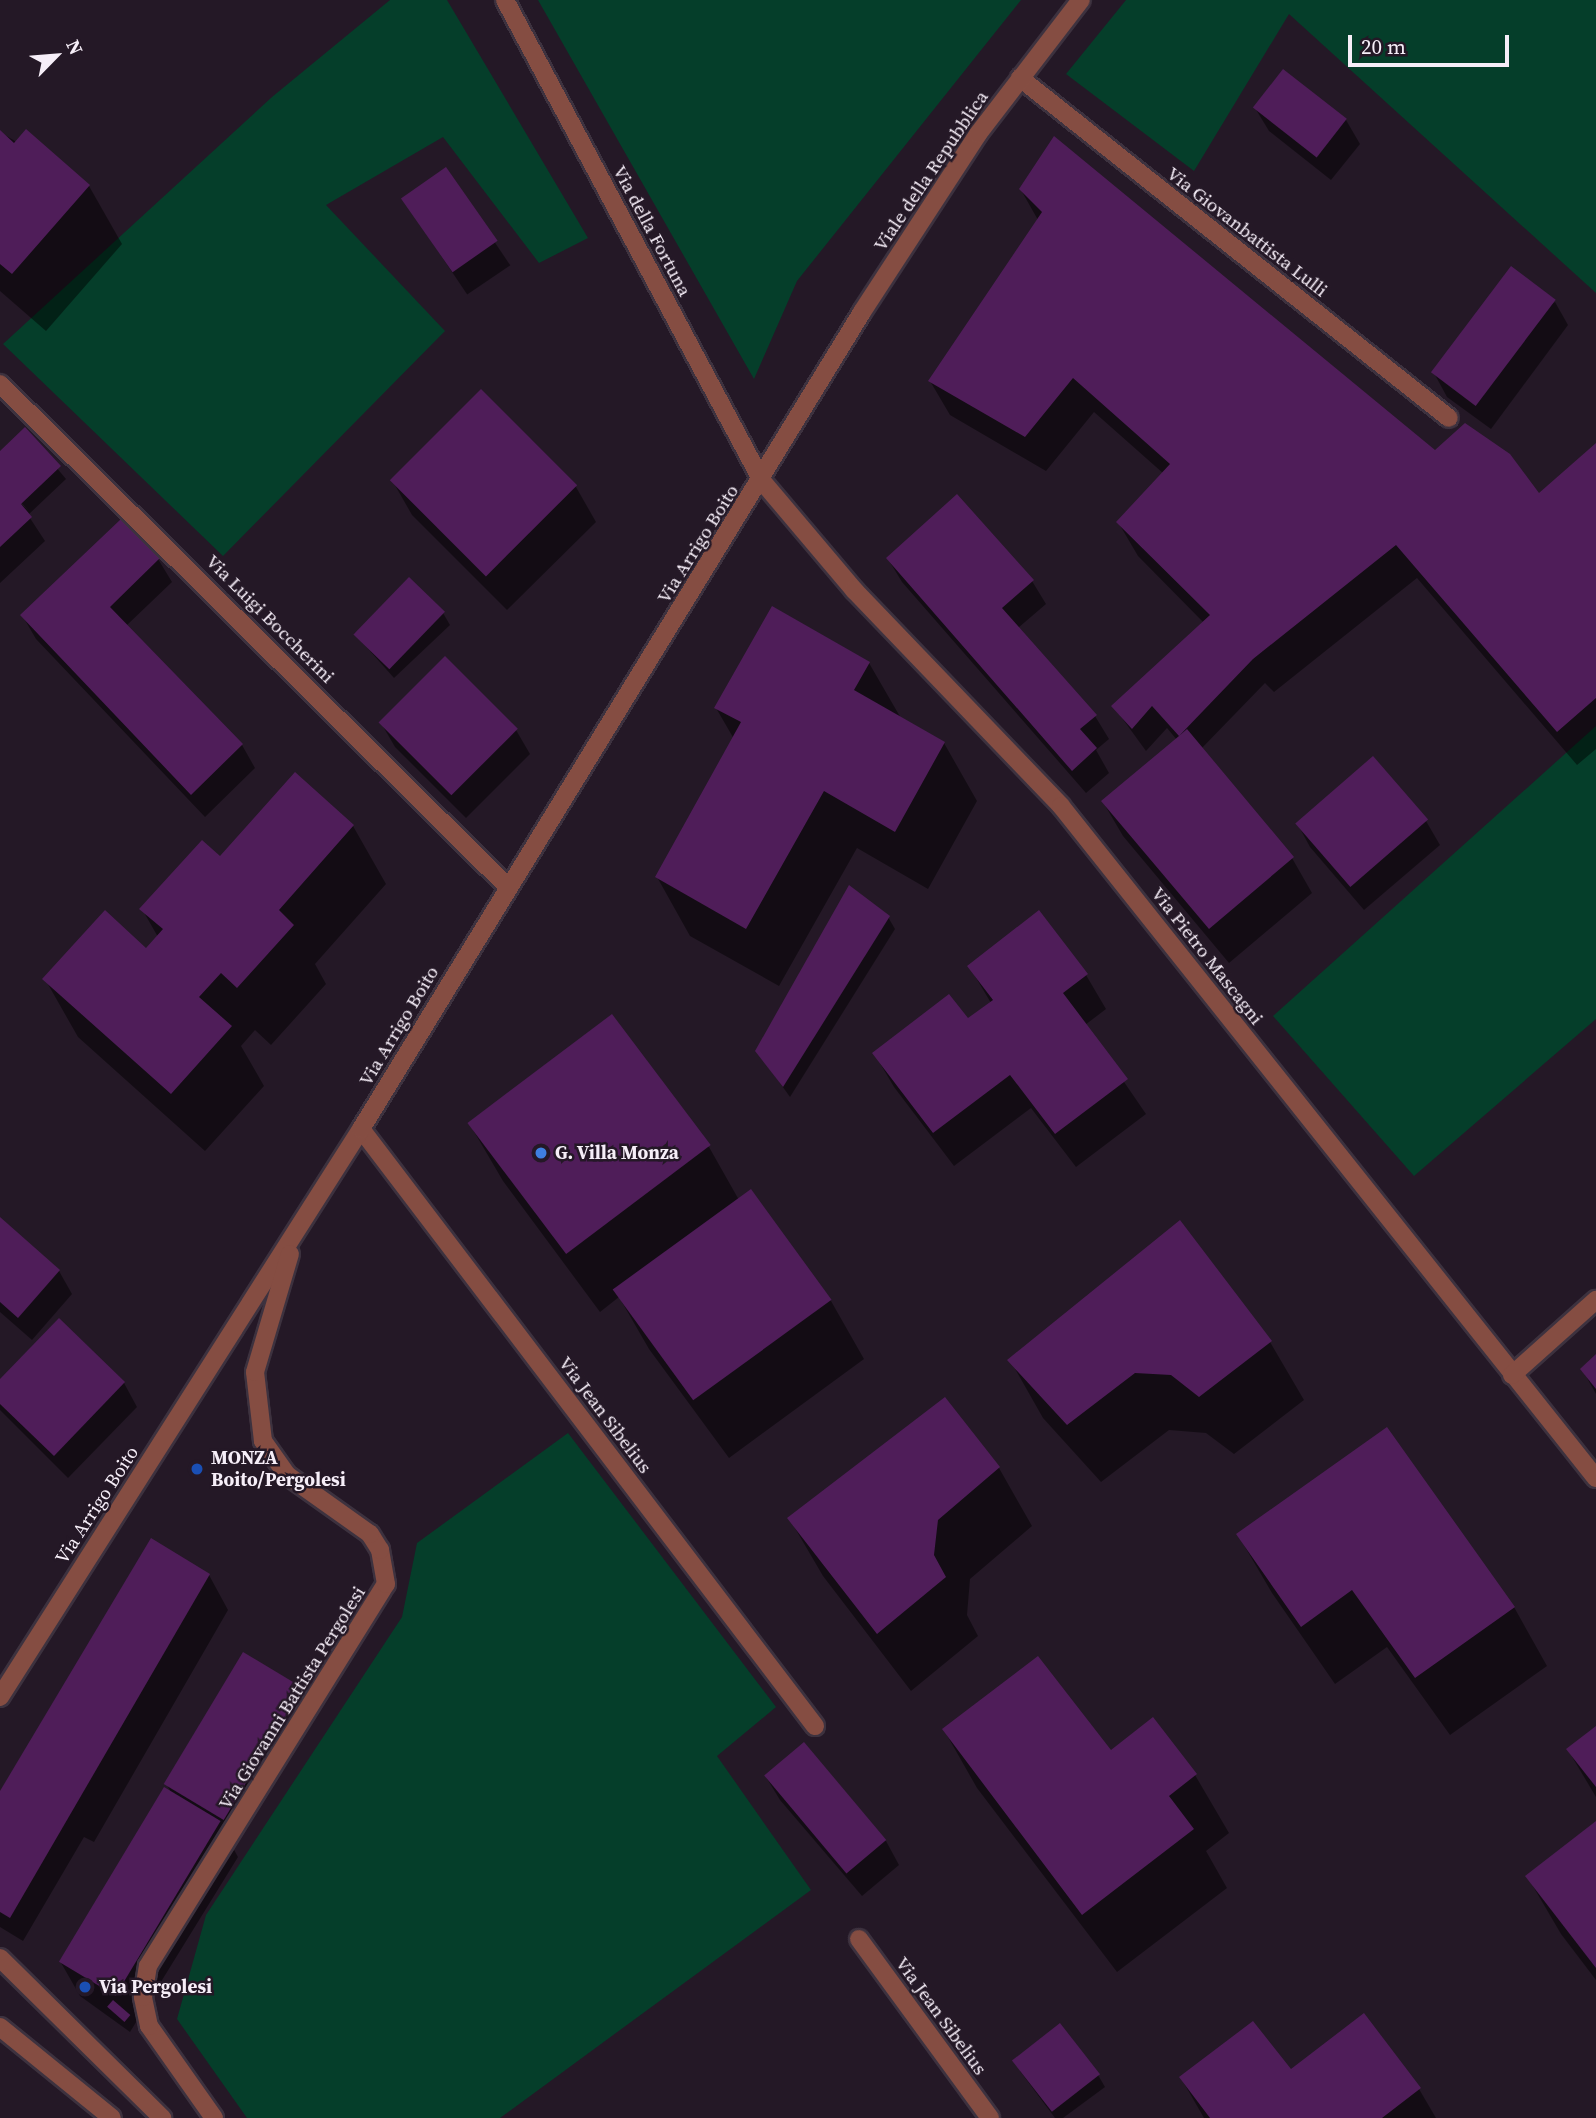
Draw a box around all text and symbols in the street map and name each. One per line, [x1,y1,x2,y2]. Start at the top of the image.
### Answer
north arrow [21,21,91,91]
scale bar [1351,21,1512,65]
text: 20 m [1361,32,1406,61]
text: N [60,35,90,59]
street label: Viale della Repubblica [869,87,993,255]
street label: Via della Fortuna [608,162,696,300]
street label: Via Giovanbattista Lulli [1162,162,1332,302]
street label: Via Arrigo Boito [652,481,744,607]
street label: Via Luigi Boccherini [201,550,339,688]
street label: Via Pietro Mascagni [1146,883,1268,1029]
street label: Via Arrigo Boito [354,962,444,1090]
place label: G. Villa Monza [555,1142,679,1164]
marker: G. Villa Monza [533,1145,549,1161]
street label: Via Jean Sibelius [554,1352,656,1478]
street label: Via Arrigo Boito [51,1442,143,1568]
place label: MONZA Boito/Pergolesi [211,1447,346,1491]
marker: MONZA Boito/Pergolesi [189,1461,205,1477]
street label: Via Giovanni Battista Pergolesi [214,1582,370,1814]
street label: Via Jean Sibelius [891,1953,991,2079]
place label: Via Pergolesi [99,1976,212,1998]
marker: Via Pergolesi [77,1979,93,1995]

